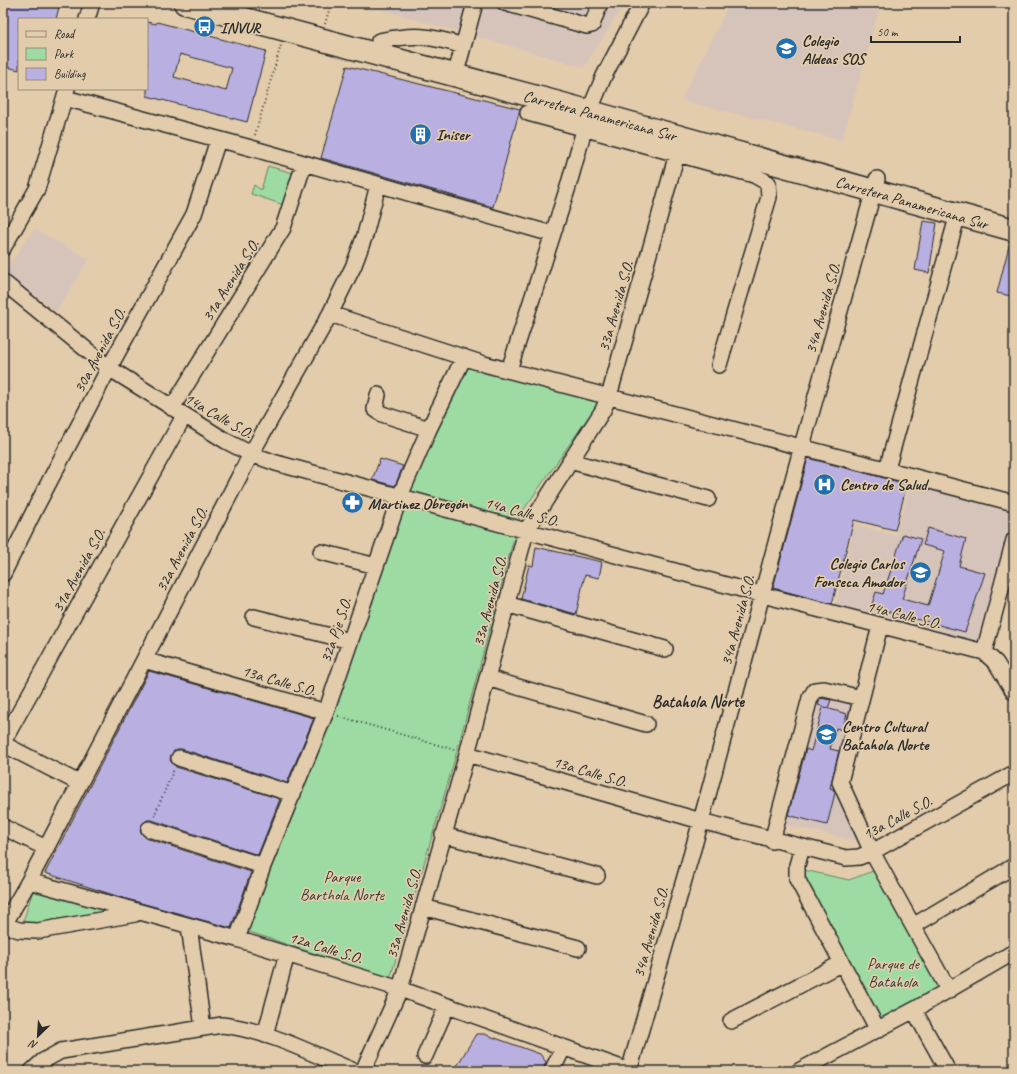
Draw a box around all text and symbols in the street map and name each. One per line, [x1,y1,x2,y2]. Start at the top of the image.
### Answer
bus stop icon: INVUR [192,14,218,40]
legend [18,18,148,90]
place label: INVUR [220,18,262,38]
scale bar [871,18,960,44]
text: 50 m [877,24,899,40]
text: Road [54,26,76,42]
place label: Colegio Aldeas SOS [802,31,868,69]
school or university icon: Colegio Aldeas SOS [774,36,800,62]
text: Park [54,46,75,62]
text: Building [54,66,86,82]
street label: Carretera Panamericana Sur [521,86,681,147]
building icon: Iniser [408,121,434,147]
place label: Iniser [436,125,472,145]
street label: Carretera Panamericana Sur [833,172,992,235]
street label: 31a Avenida S.O. [198,235,264,325]
street label: 33a Avenida S.O. [594,258,639,354]
street label: 34a Avenida S.O. [801,260,846,356]
street label: 30a Avenida S.O. [69,304,131,396]
street label: 14a Calle S.O. [181,388,257,444]
hospital icon: Centro de Salud [812,471,838,497]
place label: Centro de Salud [840,475,929,495]
pharmacy icon: Martinez Obregón [340,490,366,516]
street label: 14a Calle S.O. [483,493,562,532]
place label: Martinez Obregón [368,494,468,514]
street label: 32a Avenida S.O. [151,503,213,595]
street label: 31a Avenida S.O. [48,524,111,616]
street label: 33a Avenida S.O. [468,553,512,649]
place label: Colegio Carlos Fonseca Amador [814,554,906,592]
school or university icon: Colegio Carlos Fonseca Amador [907,559,933,585]
street label: 34a Avenida S.O. [716,572,760,668]
street label: 32a Pje S.O. [316,594,357,665]
street label: 14a Calle S.O. [865,596,944,634]
street label: 13a Calle S.O. [240,661,319,701]
district label: Batahola Norte [652,691,745,712]
place label: Centro Cultural Batahola Norte [842,717,930,755]
school or university icon: Centro Cultural Batahola Norte [813,722,839,748]
street label: 13a Calle S.O. [551,752,630,792]
street label: 13a Calle S.O. [859,791,936,844]
street label: 33a Avenida S.O. [382,865,427,961]
park label: Parque Barthola Norte [300,867,386,905]
street label: 34a Avenida S.O. [629,884,674,980]
street label: 12a Calle S.O. [287,927,366,969]
park label: Parque de Batahola [867,954,921,992]
north arrow [18,1016,58,1056]
text: N [26,1036,40,1053]

